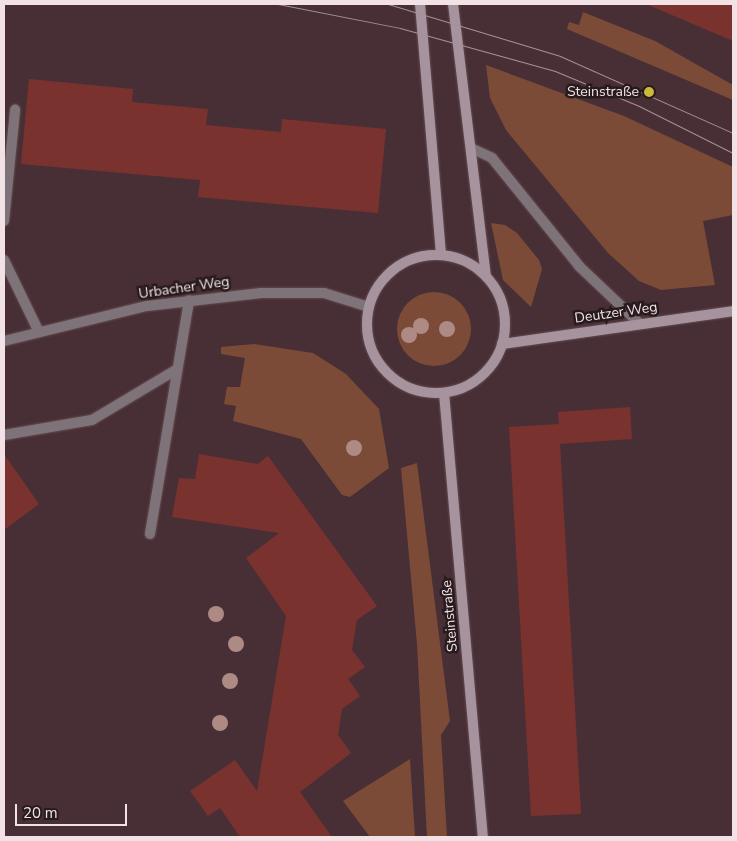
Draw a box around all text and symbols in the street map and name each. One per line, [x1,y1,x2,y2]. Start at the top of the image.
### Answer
place label: Steinstraße [567,84,639,100]
marker: Steinstraße [643,86,655,98]
street label: Urbacher Weg [138,273,230,303]
street label: Deutzer Weg [574,299,658,327]
street label: Steinstraße [438,579,462,653]
scale bar [18,794,130,826]
text: 20 m [23,803,58,823]

